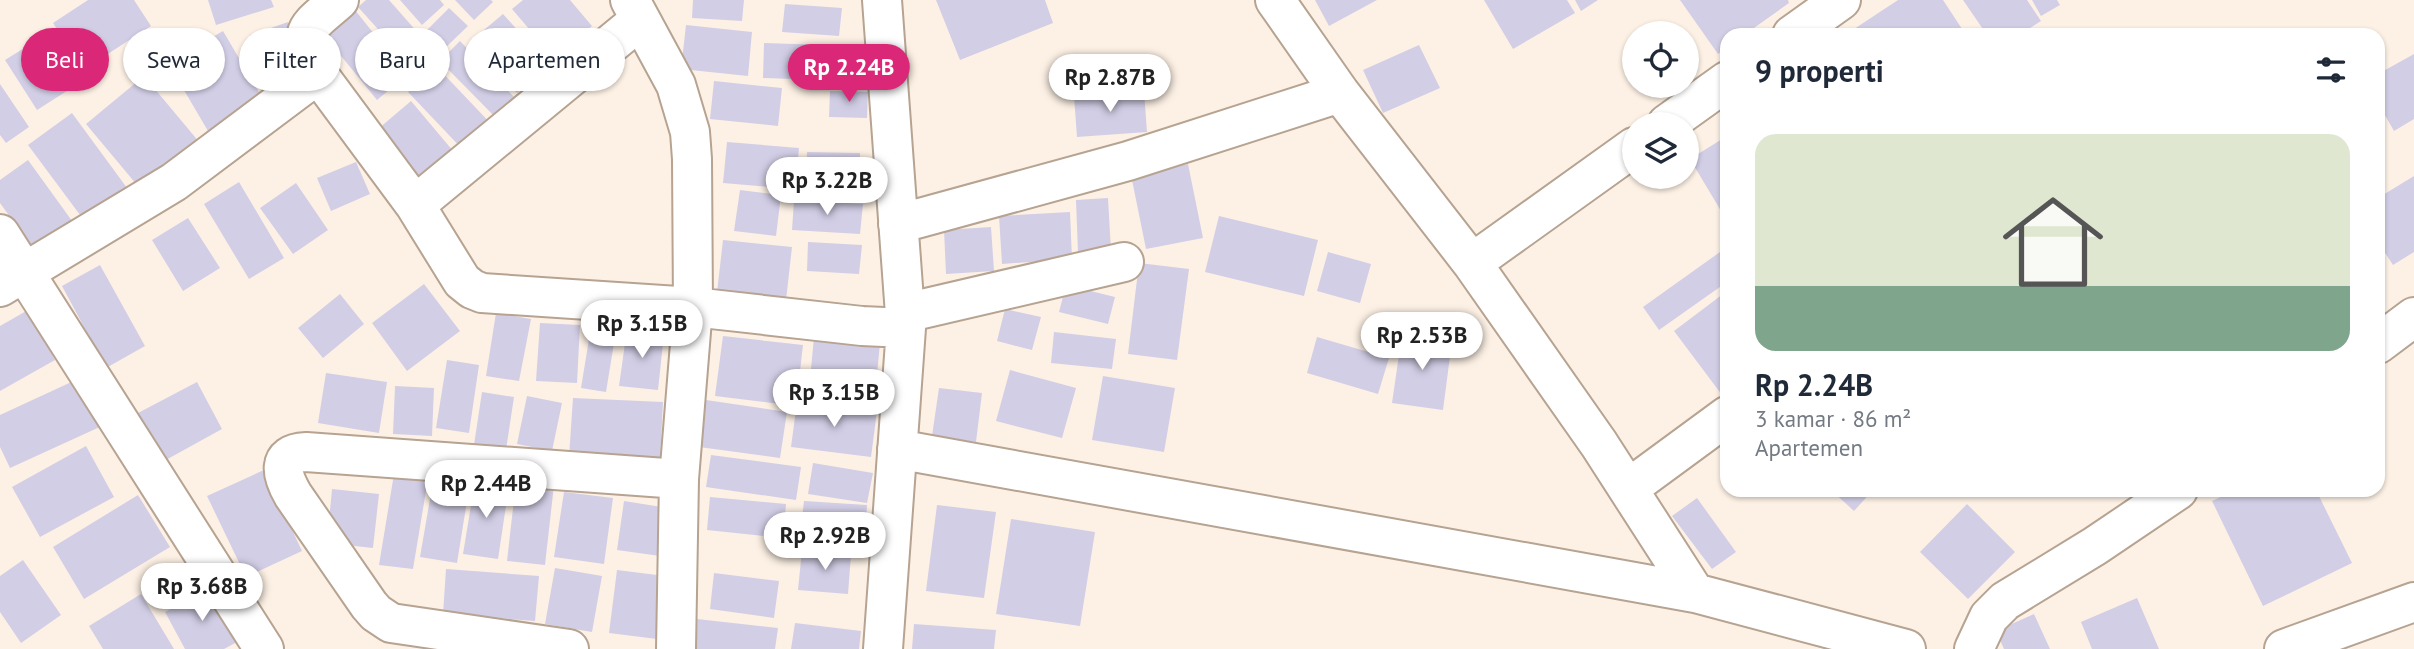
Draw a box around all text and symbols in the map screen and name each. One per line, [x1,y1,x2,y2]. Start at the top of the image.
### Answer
map controls [1622,21,1699,189]
button: locate [1622,21,1699,98]
chip: Beli [21,28,109,91]
chip: Sewa [123,28,225,91]
chip: Filter [239,28,341,91]
chip: Baru [355,28,450,91]
chip: Apartemen [464,28,625,91]
pin: Rp 2.24B [777,44,921,104]
text: 9 properti [1755,51,1884,90]
icon: filters [2312,51,2350,89]
text: Rp 2.24B [804,52,894,81]
pin: Rp 2.87B [1038,54,1182,114]
text: Rp 2.87B [1065,62,1155,91]
button: layers [1622,112,1699,189]
pin: Rp 3.22B [755,158,899,217]
text: Rp 3.22B [782,165,872,194]
icon: home [1990,179,2116,305]
pin: Rp 3.15B [570,300,714,360]
text: Rp 3.15B [597,308,687,337]
pin: Rp 2.53B [1350,312,1494,372]
text: Rp 2.53B [1377,320,1467,349]
text: Rp 2.24B [1755,365,1873,404]
pin: Rp 3.15B [762,370,906,429]
text: Rp 3.15B [789,377,879,406]
text: 3 kamar · 86 m² [1755,404,1911,433]
text: Apartemen [1755,433,1863,462]
pin: Rp 2.44B [414,461,558,520]
text: Rp 2.44B [441,468,531,497]
pin: Rp 2.92B [753,512,897,572]
text: Rp 2.92B [780,520,870,549]
pin: Rp 3.68B [130,564,274,623]
text: Rp 3.68B [157,571,247,600]

